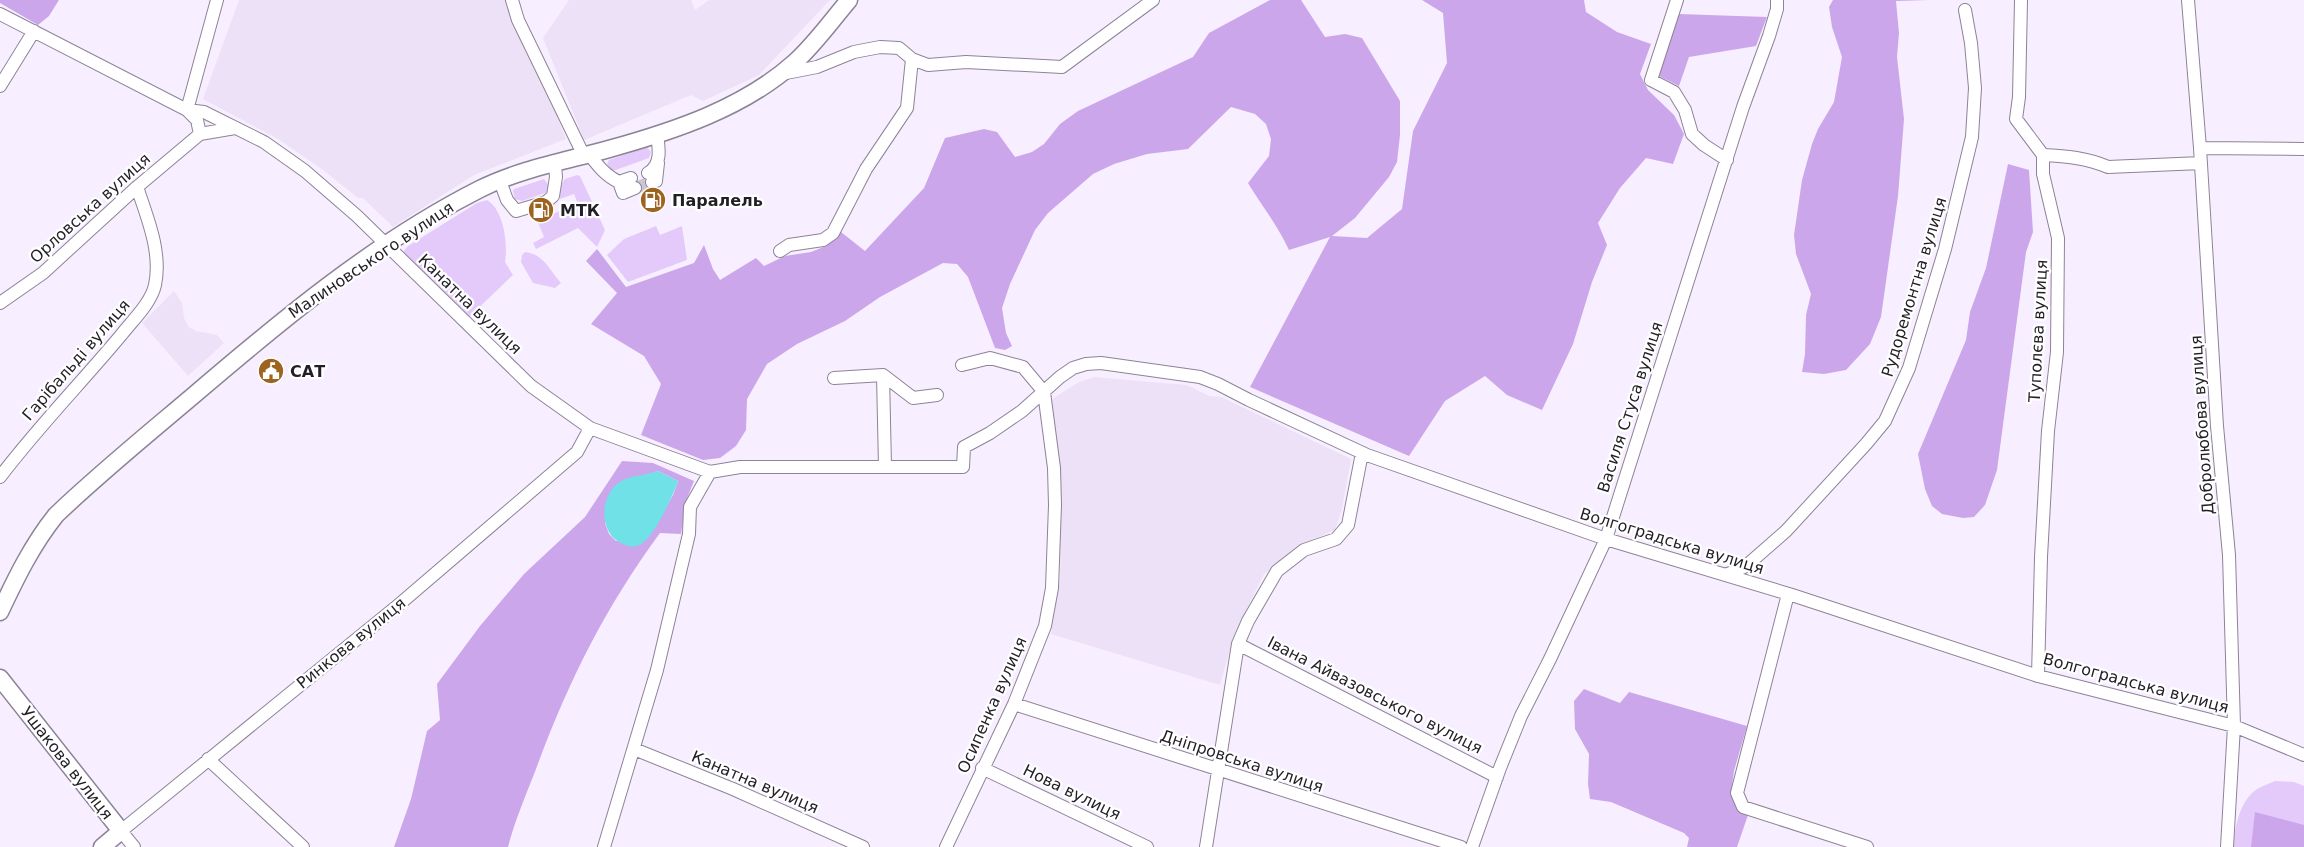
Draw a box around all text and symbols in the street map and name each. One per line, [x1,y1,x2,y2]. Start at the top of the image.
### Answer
street label: Орловська вулиця [26,149,154,267]
fuel station icon: Паралель [638,185,668,215]
place label: Паралель [672,191,763,210]
fuel station icon: МТК [526,195,556,225]
street label: Рудоремонтна вулиця [1878,195,1950,379]
street label: Малиновського вулиця [285,198,457,322]
place label: МТК [560,201,600,220]
street label: Канатна вулиця [414,250,526,358]
street label: Туполєва вулиця [2025,259,2051,404]
street label: Гарібальді вулиця [18,296,134,424]
street label: Василя Стуса вулиця [1593,319,1667,495]
street label: Добролюбова вулиця [2186,335,2218,515]
public building icon: САТ [256,356,286,386]
place label: САТ [290,362,325,381]
street label: Волгоградська вулиця [1578,504,1766,578]
street label: Ринкова вулиця [293,593,409,693]
street label: Івана Айвазовського вулиця [1264,632,1486,758]
street label: Осипенка вулиця [953,634,1031,776]
street label: Волгоградська вулиця [2041,649,2231,717]
street label: Ушакова вулиця [17,703,117,823]
street label: Дніпровська вулиця [1158,726,1326,796]
street label: Канатна вулиця [689,747,821,817]
street label: Нова вулиця [1020,760,1124,824]

